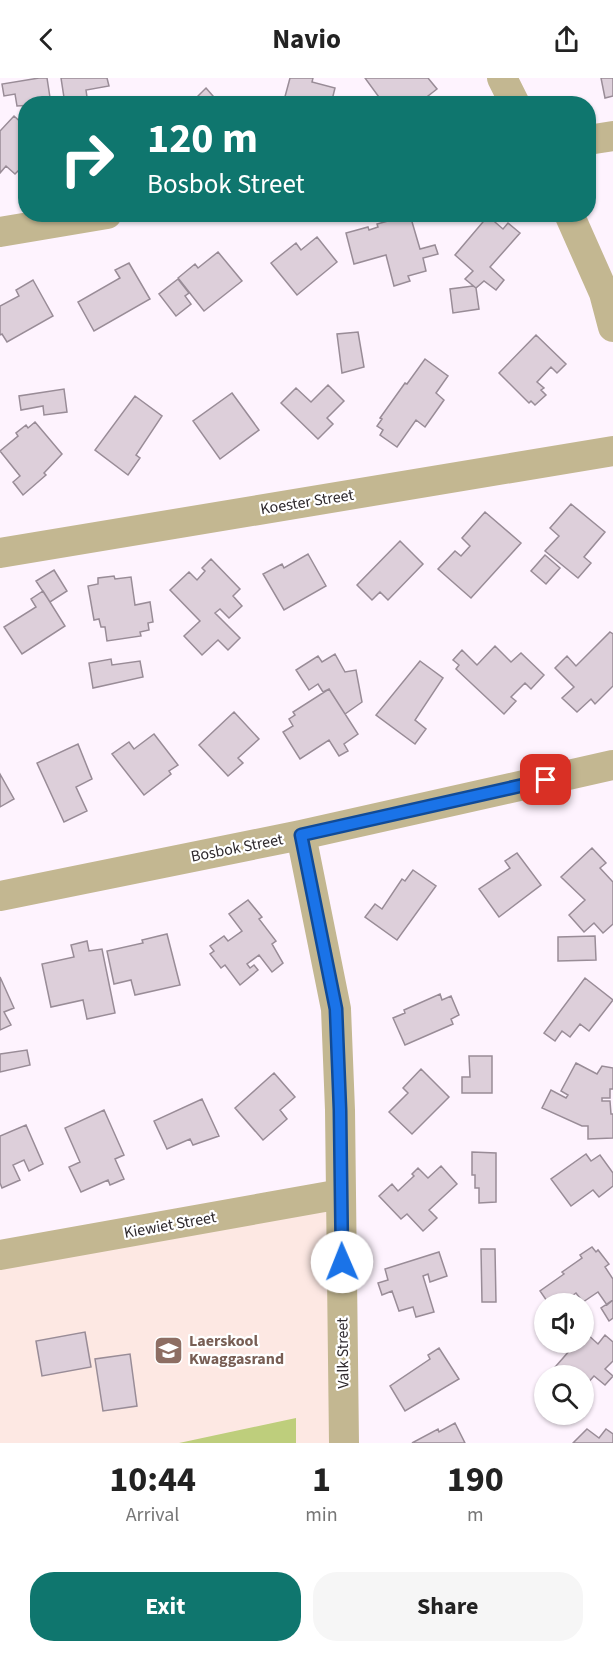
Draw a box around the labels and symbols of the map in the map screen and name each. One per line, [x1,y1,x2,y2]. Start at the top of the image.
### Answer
street label: Koester Street [259,484,356,520]
pin [520,754,571,805]
street label: Bosbok Street [189,828,286,868]
street label: Kiewiet Street [122,1206,218,1244]
position arrow [310,1230,374,1294]
street label: Valk Street [331,1317,355,1389]
place label: Laerskool Kwaggasrand [189,1330,284,1370]
school or university icon: Laerskool Kwaggasrand [152,1334,184,1366]

